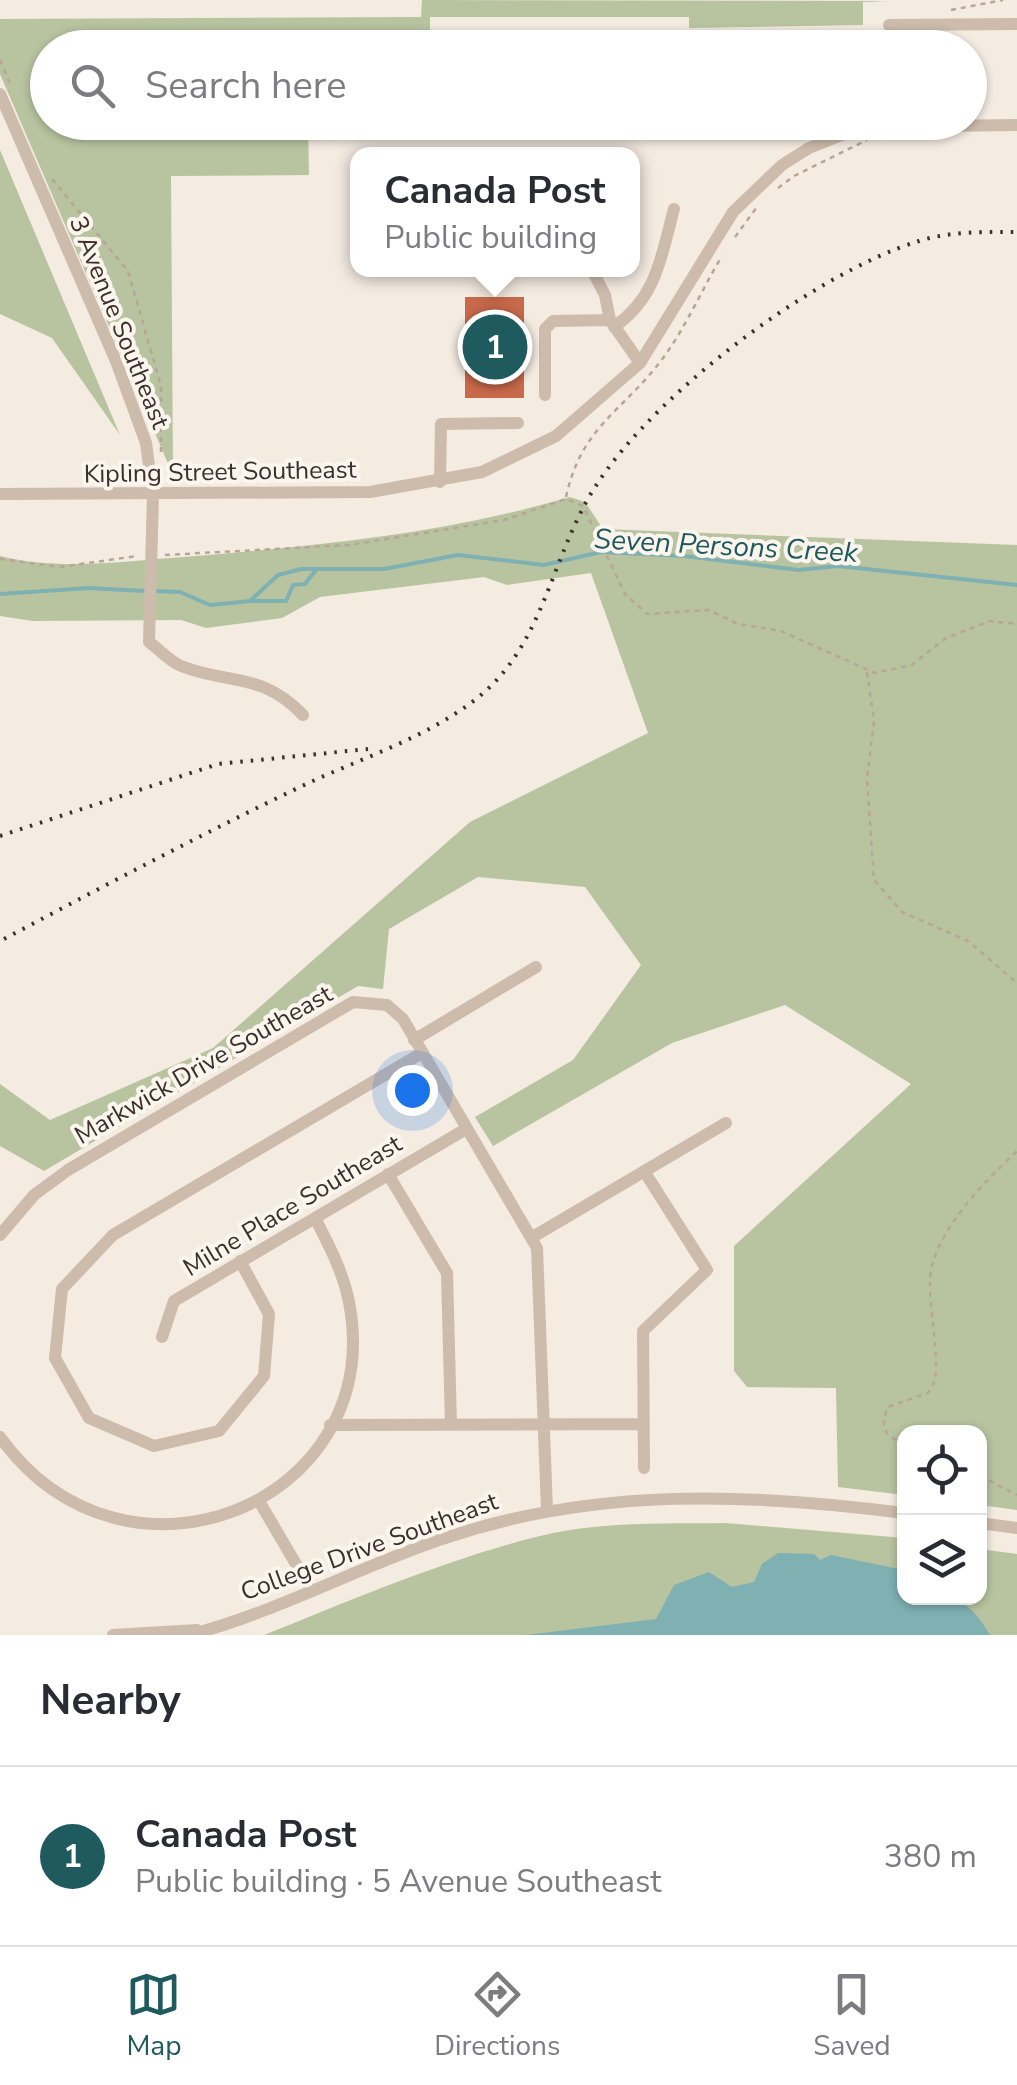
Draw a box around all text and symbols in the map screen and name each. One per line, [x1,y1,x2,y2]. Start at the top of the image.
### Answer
search box [30,30,987,140]
icon: search [65,58,120,113]
text: Search here [145,60,346,111]
popup [350,147,640,277]
text: Canada Post [384,165,606,216]
street label: 3 Avenue Southeast [61,211,177,434]
text: Public building [384,216,597,259]
pin: 1 [462,310,528,384]
street label: Kipling Street Southeast [83,453,357,491]
water label: Seven Persons Creek [593,520,860,572]
street label: Markwick Drive Southeast [68,977,339,1153]
your location [387,1065,438,1116]
street label: Milne Place Southeast [177,1127,408,1285]
map controls [897,1425,987,1605]
button: locate [897,1425,987,1515]
street label: College Drive Southeast [236,1484,503,1609]
button: layers [897,1515,987,1605]
text: Nearby [40,1672,181,1729]
text: Canada Post [135,1809,356,1860]
text: 1 [63,1835,82,1878]
text: 380 m [884,1835,977,1878]
text: Public building · 5 Avenue Southeast [135,1860,661,1903]
tab: Map [126,1967,181,2065]
tab: Directions [434,1967,560,2065]
tab: Saved [813,1967,891,2065]

